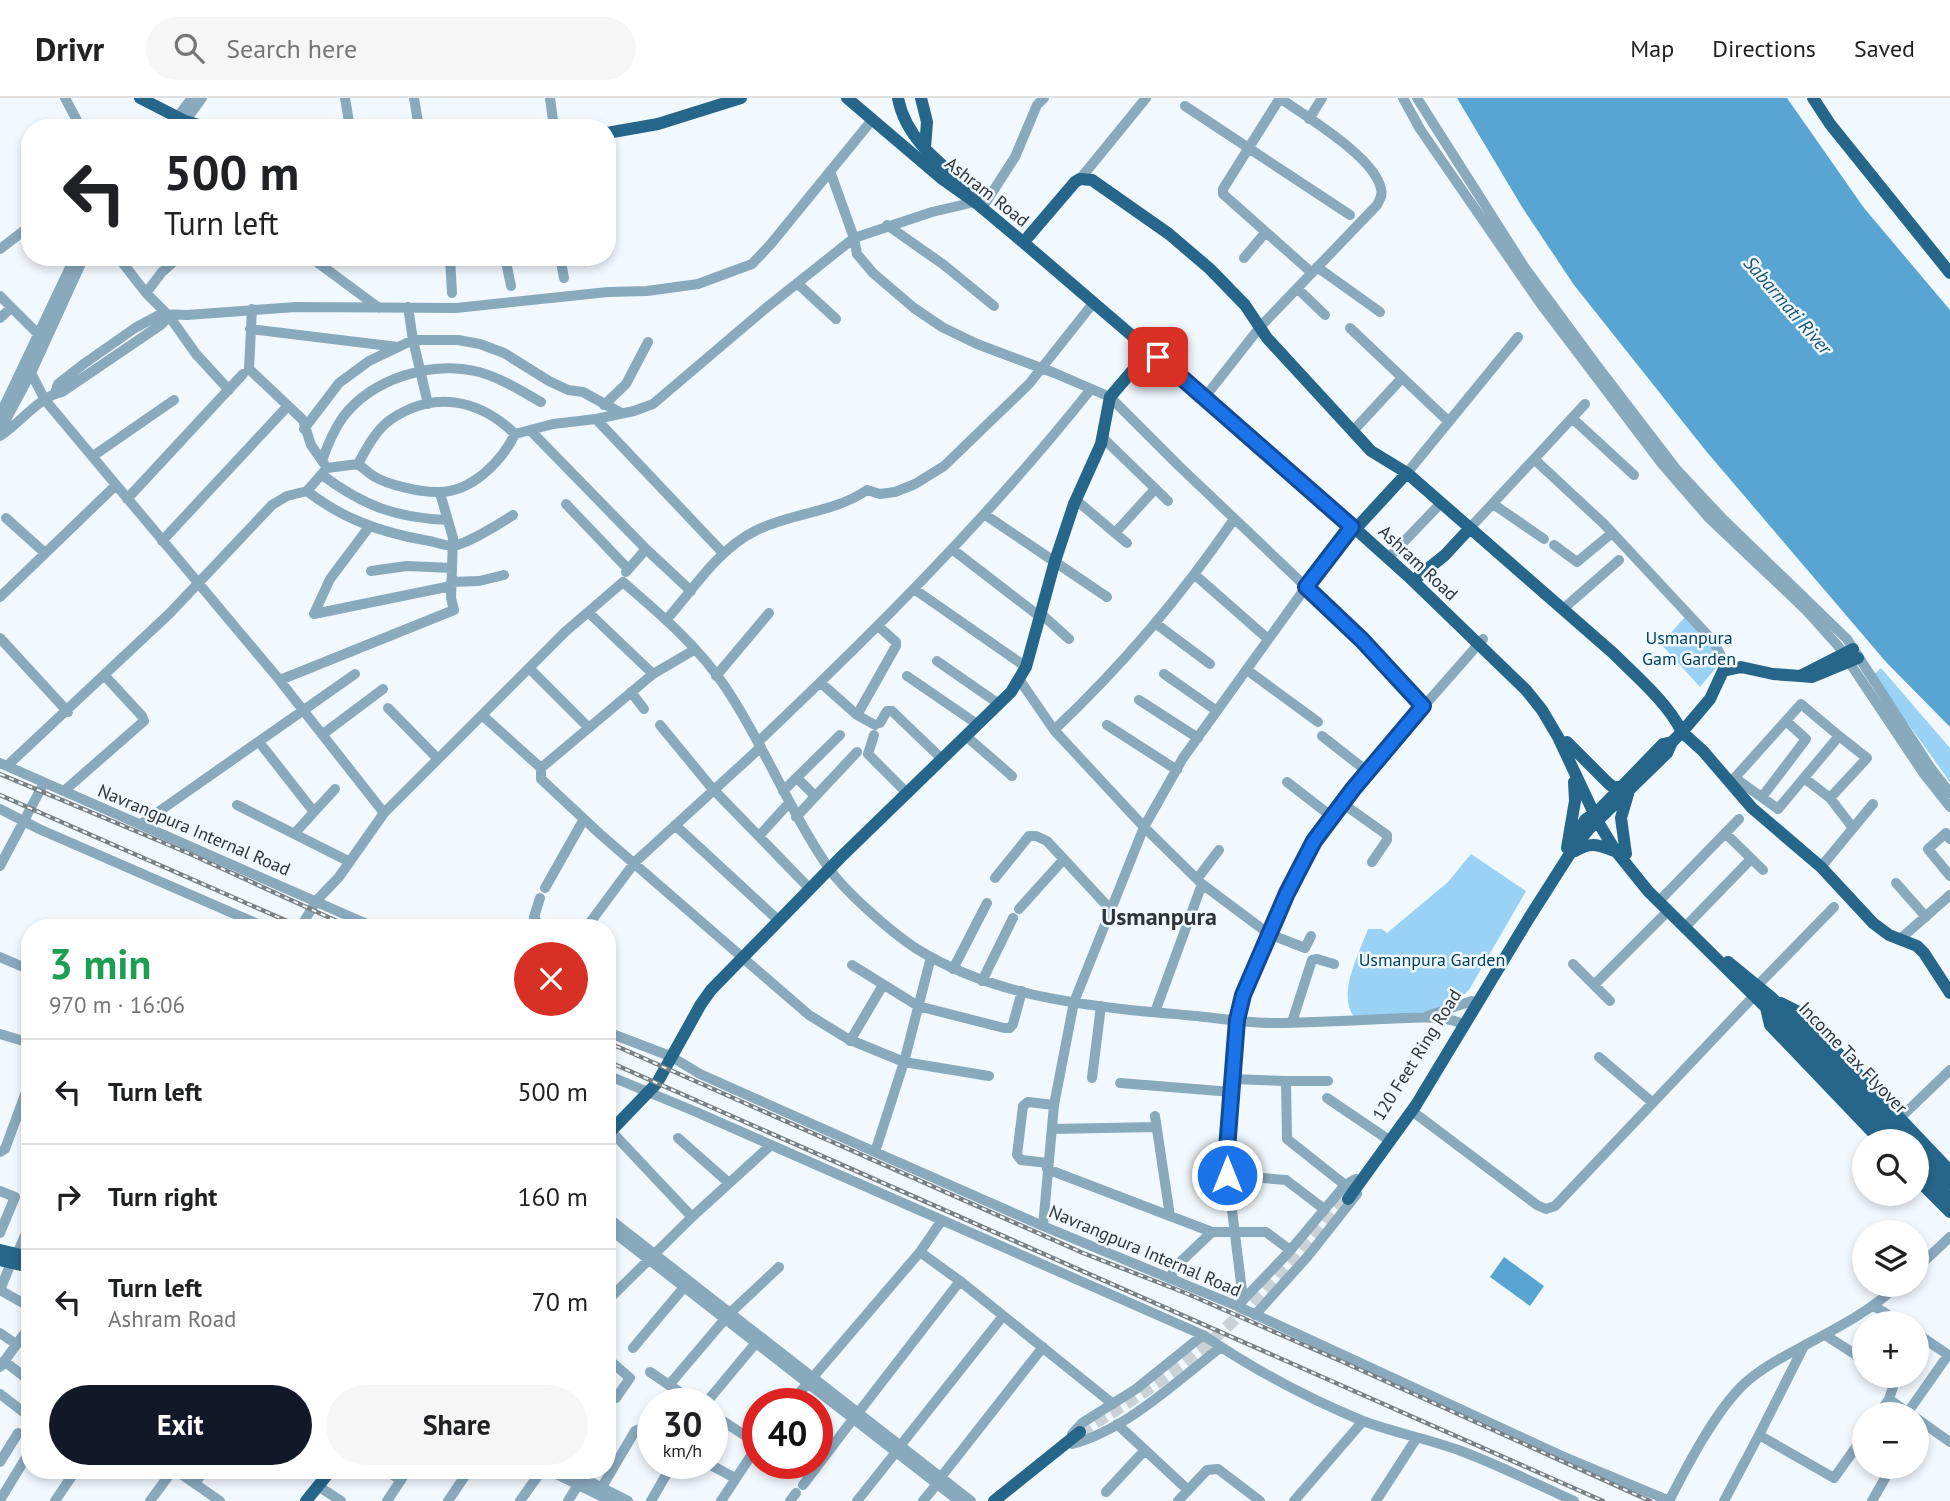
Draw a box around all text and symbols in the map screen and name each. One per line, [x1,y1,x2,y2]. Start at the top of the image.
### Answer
search box [146,17,636,80]
text: Drivr [35,27,104,70]
icon: search [170,29,208,67]
text: Search here [226,32,357,65]
text: Map [1630,33,1674,64]
text: Directions [1712,33,1816,64]
text: Saved [1854,33,1915,64]
text: 500 m [164,140,299,204]
icon: left [49,147,140,238]
street label: Ashram Road [941,152,1034,232]
text: Turn left [164,202,279,244]
water label: Sabarmati River [1739,251,1838,360]
pin [1128,327,1188,387]
icon: arrive [1139,338,1177,376]
street label: Ashram Road [1374,520,1463,605]
park label: Usmanpura Gam Garden [1642,626,1736,670]
street label: Navrangpura Internal Road [95,779,294,881]
district label: Usmanpura [1101,901,1217,932]
text: 3 min [49,936,151,991]
button: close [514,942,588,1016]
park label: Usmanpura Garden [1359,948,1505,971]
street label: 120 Feet Ring Road [1367,985,1466,1125]
text: 970 m · 16:06 [49,990,185,1019]
street label: Income Tax Flyover [1794,997,1913,1118]
icon: left [49,1073,87,1111]
text: Turn left [108,1075,202,1108]
text: 500 m [517,1075,588,1108]
map controls [1852,1129,1929,1479]
button: search [1852,1129,1929,1206]
position arrow [1190,1138,1264,1212]
icon: right [49,1178,87,1216]
text: Turn right [108,1180,217,1213]
text: 160 m [517,1180,588,1213]
street label: Navrangpura Internal Road [1046,1200,1245,1302]
button: layers [1852,1220,1929,1297]
text: Turn left [108,1271,202,1304]
icon: left [49,1283,87,1321]
text: 70 m [532,1285,588,1318]
text: Ashram Road [108,1304,236,1333]
button: + [1852,1311,1929,1388]
button: Exit [49,1385,312,1465]
button: Share [326,1385,588,1465]
speed limit sign: 40 [742,1388,833,1479]
text: 30 [663,1401,702,1447]
button: − [1852,1402,1929,1479]
text: km/h [663,1439,702,1462]

